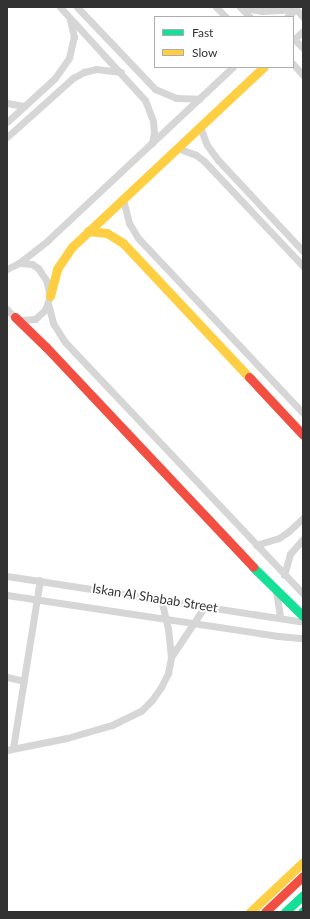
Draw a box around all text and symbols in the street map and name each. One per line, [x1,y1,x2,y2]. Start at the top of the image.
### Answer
legend [154,16,294,68]
text: Fast [192,25,213,40]
text: Slow [192,45,217,60]
street label: Iskan Al Shabab Street [91,580,219,616]

